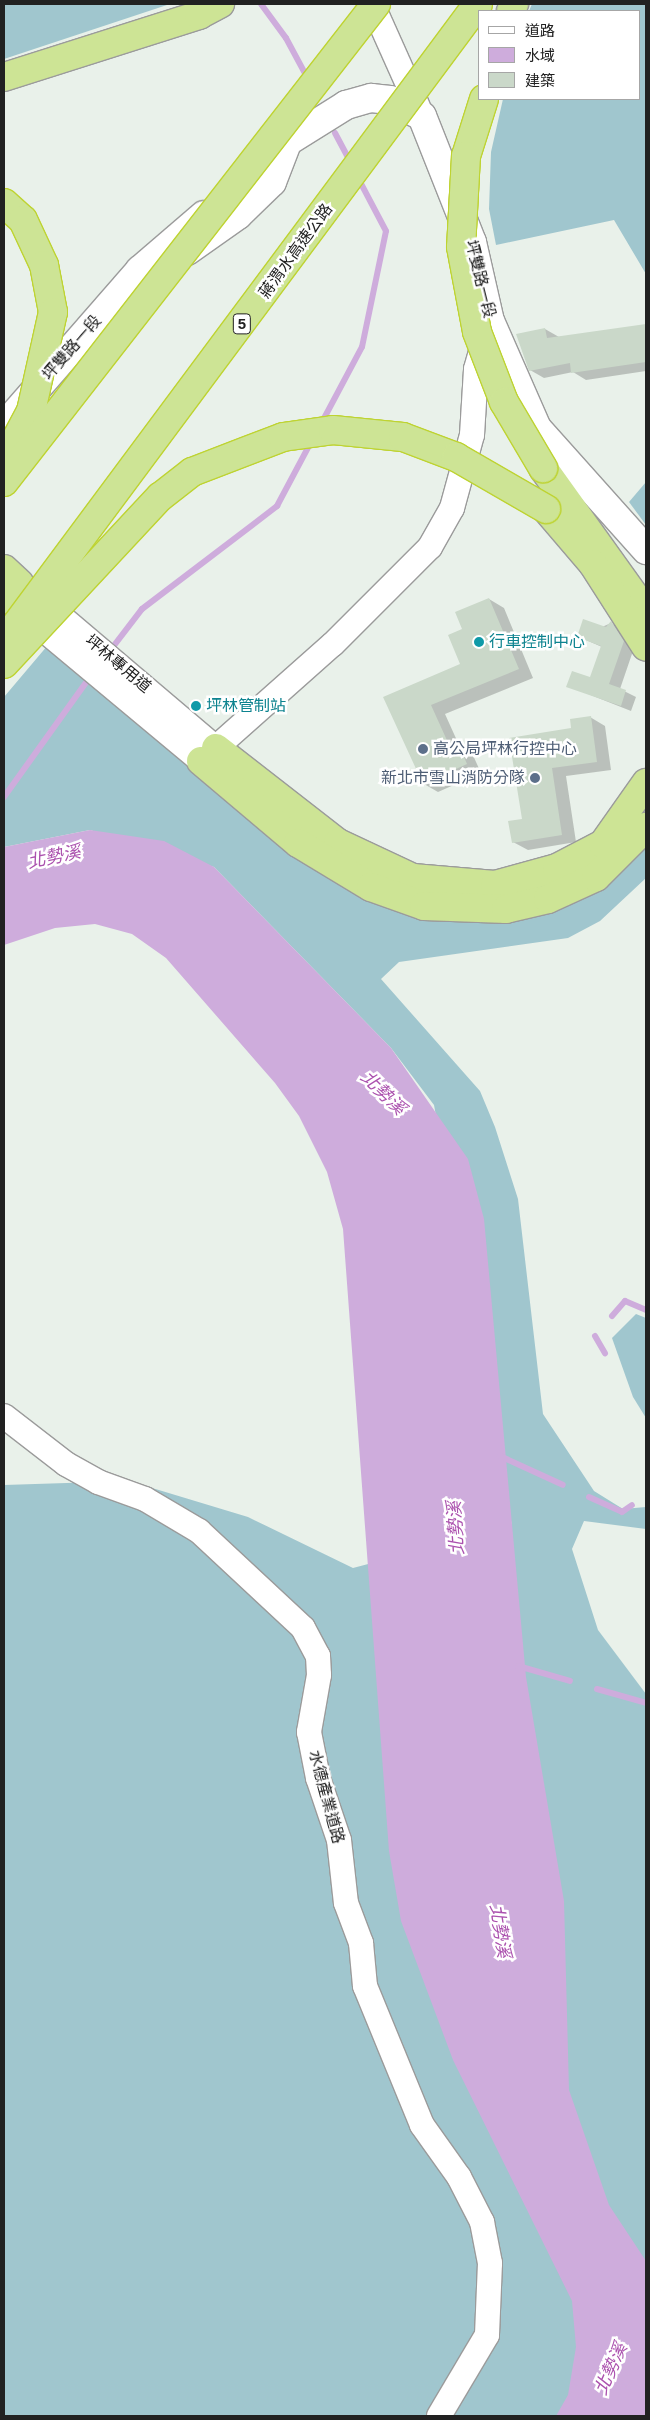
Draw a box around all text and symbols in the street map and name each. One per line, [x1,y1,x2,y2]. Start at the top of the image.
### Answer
legend [478,10,640,100]
text: 道路 [525,22,555,39]
text: 水域 [525,47,555,64]
text: 建築 [525,72,555,89]
street label: 蔣渭水高速公路 [255,200,337,302]
street label: 坪雙路一段 [461,238,499,320]
street label: 坪雙路一段 [39,312,105,384]
road number: 5 [232,312,252,336]
street label: 坪林專用道 [81,631,155,697]
place label: 行車控制中心 [489,632,585,652]
marker: 行車控制中心 [473,636,485,648]
place label: 坪林管制站 [206,696,286,716]
marker: 坪林管制站 [190,700,202,712]
place label: 高公局坪林行控中心 [433,739,577,759]
marker: 高公局坪林行控中心 [417,743,429,755]
place label: 新北市雪山消防分隊 [381,768,525,788]
marker: 新北市雪山消防分隊 [529,772,541,784]
water label: 北勢溪 [25,841,83,873]
water label: 北勢溪 [356,1066,410,1120]
water label: 北勢溪 [443,1500,469,1556]
street label: 水德產業道路 [304,1748,348,1846]
water label: 北勢溪 [485,1903,515,1959]
water label: 北勢溪 [590,2340,632,2398]

